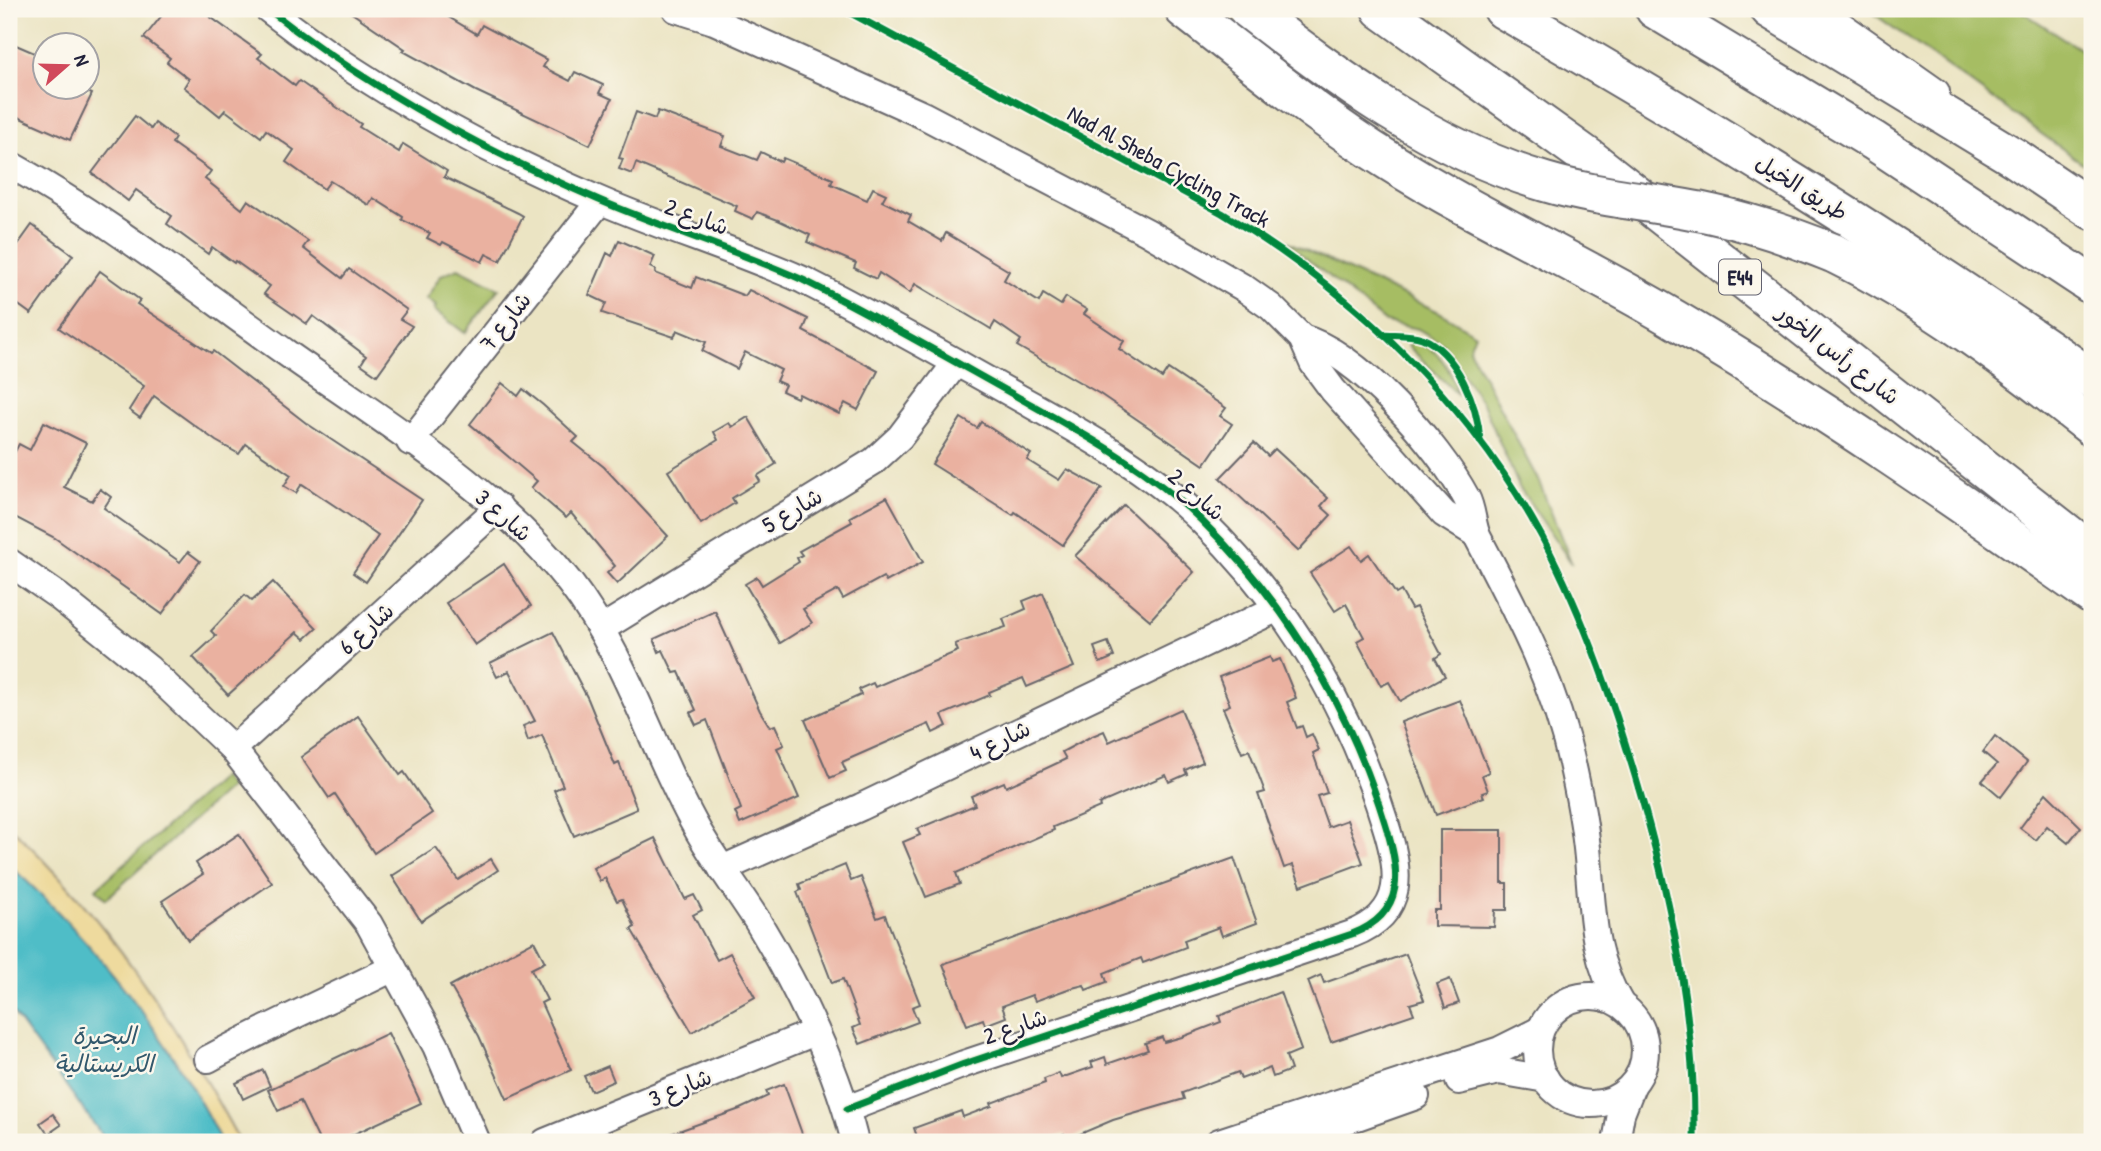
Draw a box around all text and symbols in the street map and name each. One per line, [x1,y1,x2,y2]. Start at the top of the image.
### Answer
north arrow [32,32,102,102]
text: N [68,51,96,69]
street label: Nad Al Sheba Cycling Track [1062,97,1276,235]
street label: طريق الخيل [1750,146,1854,228]
street label: شارع 2 [660,190,733,243]
road number: E44 [1719,260,1761,294]
street label: شارع 7 [472,285,538,357]
street label: شارع رأس الخور [1769,295,1907,412]
street label: شارع 2 [1161,461,1232,528]
street label: شارع 5 [756,480,828,541]
street label: شارع 3 [469,482,539,549]
street label: شارع 6 [332,595,401,662]
street label: شارع 4 [965,712,1036,769]
street label: شارع 2 [979,1001,1051,1052]
water label: البحيرة الكريستالية [55,1019,157,1079]
street label: شارع 3 [644,1060,716,1115]

